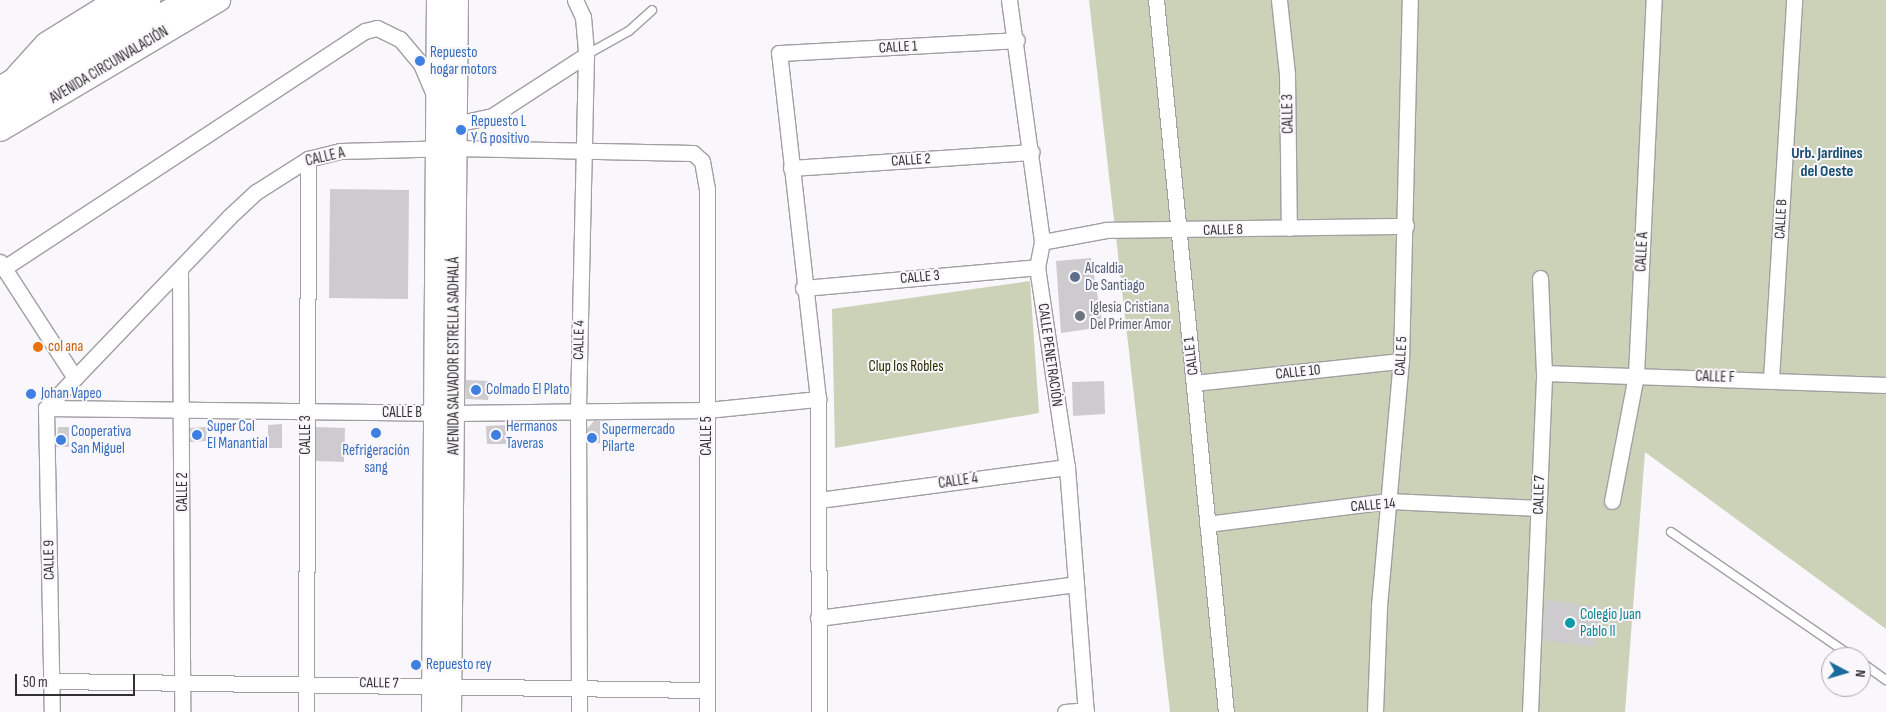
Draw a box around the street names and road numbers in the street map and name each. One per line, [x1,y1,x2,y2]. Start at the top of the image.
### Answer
street label: AVENIDA CIRCUNVALACIÓN [46,22,172,108]
street label: CALLE 1 [878,37,918,57]
street label: CALLE 3 [1279,94,1297,134]
street label: CALLE A [304,144,346,170]
street label: CALLE 2 [891,150,931,170]
street label: CALLE B [1771,199,1791,239]
street label: CALLE 8 [1203,220,1243,240]
street label: CALLE A [1632,232,1652,272]
street label: AVENIDA SALVADOR ESTRELLA SADHALÁ [445,257,463,455]
street label: CALLE 3 [899,266,941,288]
street label: CALLE PENETRACIÓN [1034,302,1066,408]
street label: CALLE 4 [570,320,588,360]
street label: CALLE 1 [1180,336,1202,376]
street label: CALLE 5 [1391,336,1411,376]
street label: CALLE 10 [1275,361,1321,383]
street label: CALLE F [1695,367,1735,387]
street label: CALLE B [382,404,422,422]
street label: CALLE 3 [297,415,315,455]
street label: CALLE 5 [698,416,716,456]
street label: CALLE 4 [937,469,979,493]
street label: CALLE 2 [174,472,192,512]
street label: CALLE 7 [1529,475,1549,515]
street label: CALLE 14 [1350,494,1396,516]
street label: CALLE 9 [40,540,58,580]
street label: CALLE 7 [359,674,399,692]

